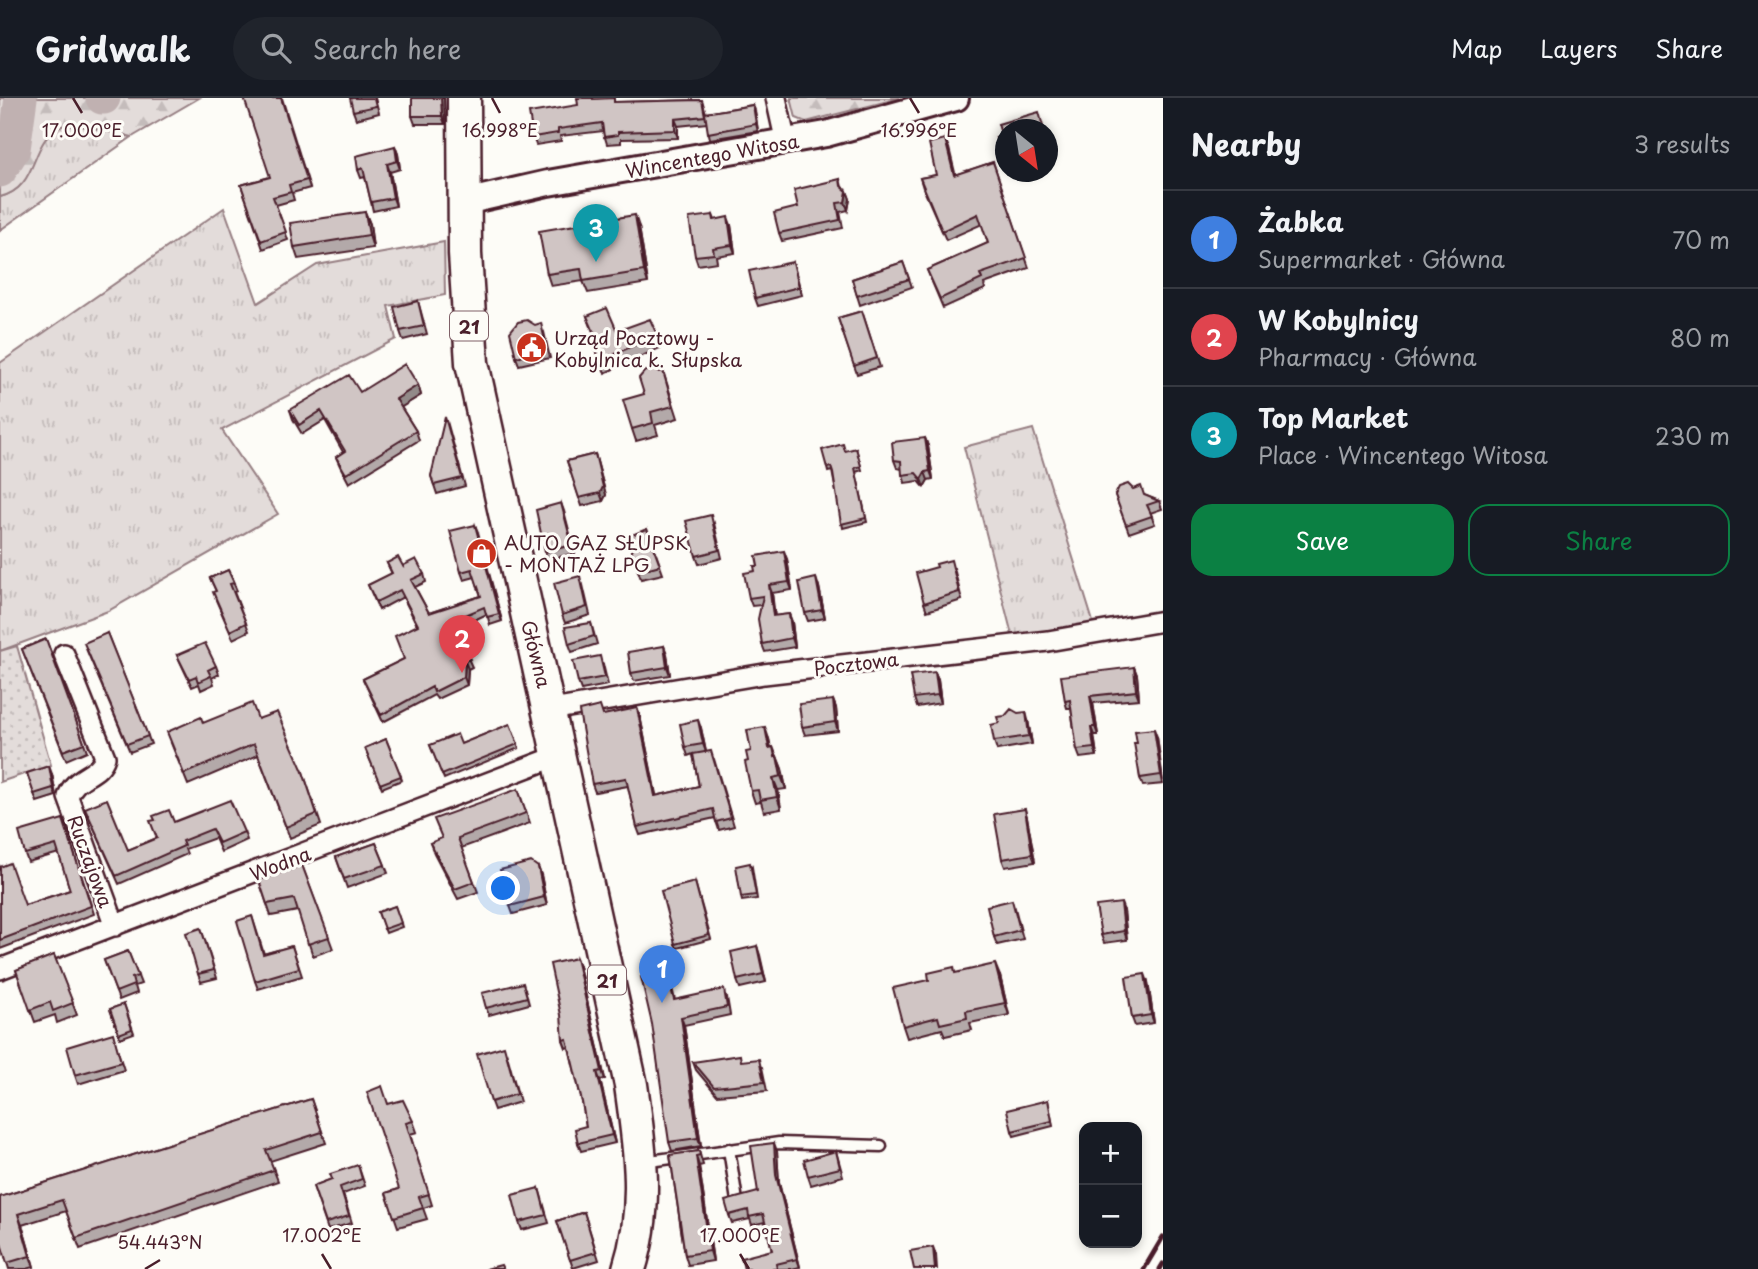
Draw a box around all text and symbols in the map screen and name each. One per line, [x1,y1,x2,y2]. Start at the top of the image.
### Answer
search box [233,17,723,80]
text: Gridwalk [35,23,191,73]
icon: search [257,29,295,67]
text: Search here [313,29,461,68]
text: Map [1451,30,1502,66]
text: Layers [1540,30,1617,66]
text: Share [1655,30,1723,66]
text: 17.000°E [42,116,122,143]
text: 16.998°E [462,116,538,143]
text: 16.996°E [881,116,957,143]
north arrow [995,119,1058,182]
text: Nearby [1191,121,1301,166]
street label: Wincentego Witosa [623,126,801,184]
text: 3 results [1634,126,1730,161]
text: Żabka [1258,202,1344,241]
pin: 3 [573,204,619,262]
text: 1 [1209,222,1220,257]
text: 70 m [1672,222,1730,257]
text: Supermarket · Główna [1258,241,1505,276]
text: W Kobylnicy [1258,300,1419,339]
road number: 21 [450,311,488,340]
text: 2 [1206,320,1222,355]
text: 80 m [1670,320,1730,355]
place label: Urząd Pocztowy - Kobylnica k. Słupska [554,323,742,373]
public building icon: Urząd Pocztowy - Kobylnica k. Słupska [514,331,548,365]
text: Pharmacy · Główna [1258,339,1477,374]
text: Top Market [1258,398,1409,437]
text: 3 [1206,418,1222,453]
text: 230 m [1655,418,1730,453]
text: Place · Wincentego Witosa [1258,437,1548,472]
button: Save [1191,504,1454,576]
button: Share [1468,504,1730,576]
place label: AUTO GAZ SŁUPSK - MONTAŻ LPG [504,528,688,578]
shop icon: AUTO GAZ SŁUPSK - MONTAŻ LPG [464,536,498,570]
pin: 2 [439,615,485,673]
street label: Główna [515,617,559,691]
street label: Pocztowa [812,644,900,682]
street label: Ruczajowa [61,811,121,911]
street label: Wodna [245,839,315,887]
your location [486,871,520,905]
pin: 1 [639,945,685,1003]
road number: 21 [588,966,626,995]
map controls [1079,1122,1142,1248]
button: + [1079,1122,1142,1185]
button: − [1079,1185,1142,1248]
text: 17.002°E [282,1221,362,1248]
text: 17.000°E [700,1221,780,1248]
text: 54.443°N [117,1228,203,1255]

